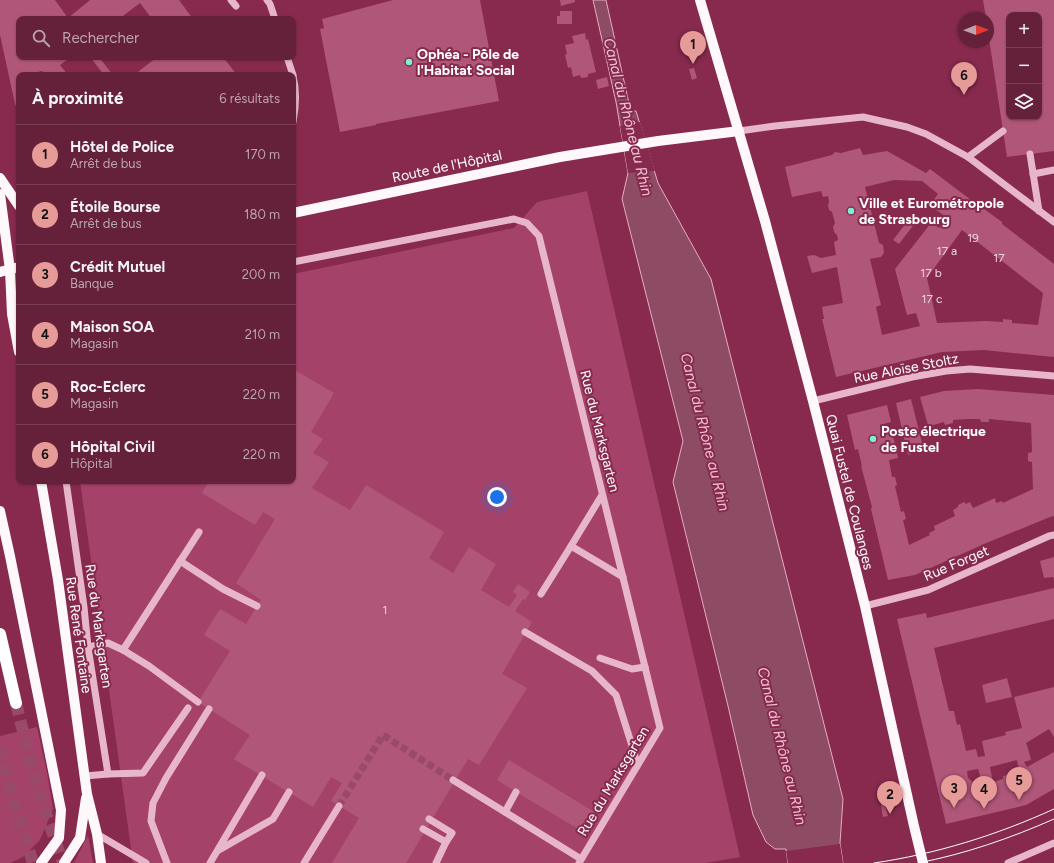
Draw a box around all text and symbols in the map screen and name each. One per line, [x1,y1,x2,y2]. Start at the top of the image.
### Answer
north arrow [958,12,994,48]
map controls [1006,12,1042,120]
button: + [1006,12,1042,48]
search box [16,16,296,60]
icon: search [30,27,52,49]
text: Rechercher [62,29,139,47]
pin: 1 [680,31,706,64]
water label: Canal du Rhône au Rhin [600,36,656,198]
place label: Ophéa - Pôle de l'Habitat Social [417,46,519,79]
button: − [1006,48,1042,84]
marker: Ophéa - Pôle de l'Habitat Social [404,57,414,67]
pin: 6 [951,62,977,95]
button: layers [1006,84,1042,120]
text: À proximité [32,88,123,108]
text: 6 résultats [219,91,280,106]
text: Hôtel de Police [70,138,174,156]
text: 1 [42,147,48,162]
text: 170 m [245,147,280,162]
street label: Route de l'Hôpital [391,147,504,186]
text: Arrêt de bus [70,156,142,171]
place label: Ville et Eurométropole de Strasbourg [859,195,1004,228]
text: Étoile Bourse [70,198,160,216]
marker: Ville et Eurométropole de Strasbourg [846,206,856,216]
text: 2 [41,207,49,222]
text: 180 m [244,207,280,222]
text: Arrêt de bus [70,216,142,231]
house number: 19 [967,231,979,245]
house number: 17 a [937,244,957,258]
house number: 17 [993,251,1005,265]
text: Crédit Mutuel [70,258,165,276]
house number: 17 b [920,266,942,280]
text: 3 [41,267,49,282]
text: 200 m [242,267,280,282]
text: Banque [70,276,114,291]
house number: 17 c [922,292,943,306]
text: Maison SOA [70,318,154,336]
text: 4 [41,327,49,342]
text: 210 m [245,327,280,342]
text: Magasin [70,336,118,351]
street label: Rue Aloïse Stoltz [852,350,960,387]
water label: Canal du Rhône au Rhin [677,351,733,513]
street label: Rue du Marksgarten [576,368,623,494]
text: Roc-Eclerc [70,378,146,396]
text: 5 [41,387,49,402]
text: 220 m [243,387,280,402]
text: Magasin [70,396,118,411]
street label: Quai Fustel de Coulanges [822,413,877,572]
place label: Poste électrique de Fustel [881,423,986,456]
marker: Poste électrique de Fustel [868,434,878,444]
text: Hôpital Civil [70,438,155,456]
text: 6 [41,447,49,462]
text: 220 m [243,447,280,462]
text: Hôpital [70,456,112,471]
your location [487,487,507,507]
street label: Rue Forget [921,542,991,585]
street label: Rue du Marksgarten [81,563,116,689]
street label: Rue René Fontaine [62,576,95,695]
house number: 1 [383,603,387,617]
water label: Canal du Rhône au Rhin [754,665,810,827]
street label: Rue du Marksgarten [574,723,653,839]
pin: 5 [1006,767,1032,800]
pin: 3 [941,775,967,808]
pin: 4 [971,776,997,809]
pin: 2 [877,781,903,814]

